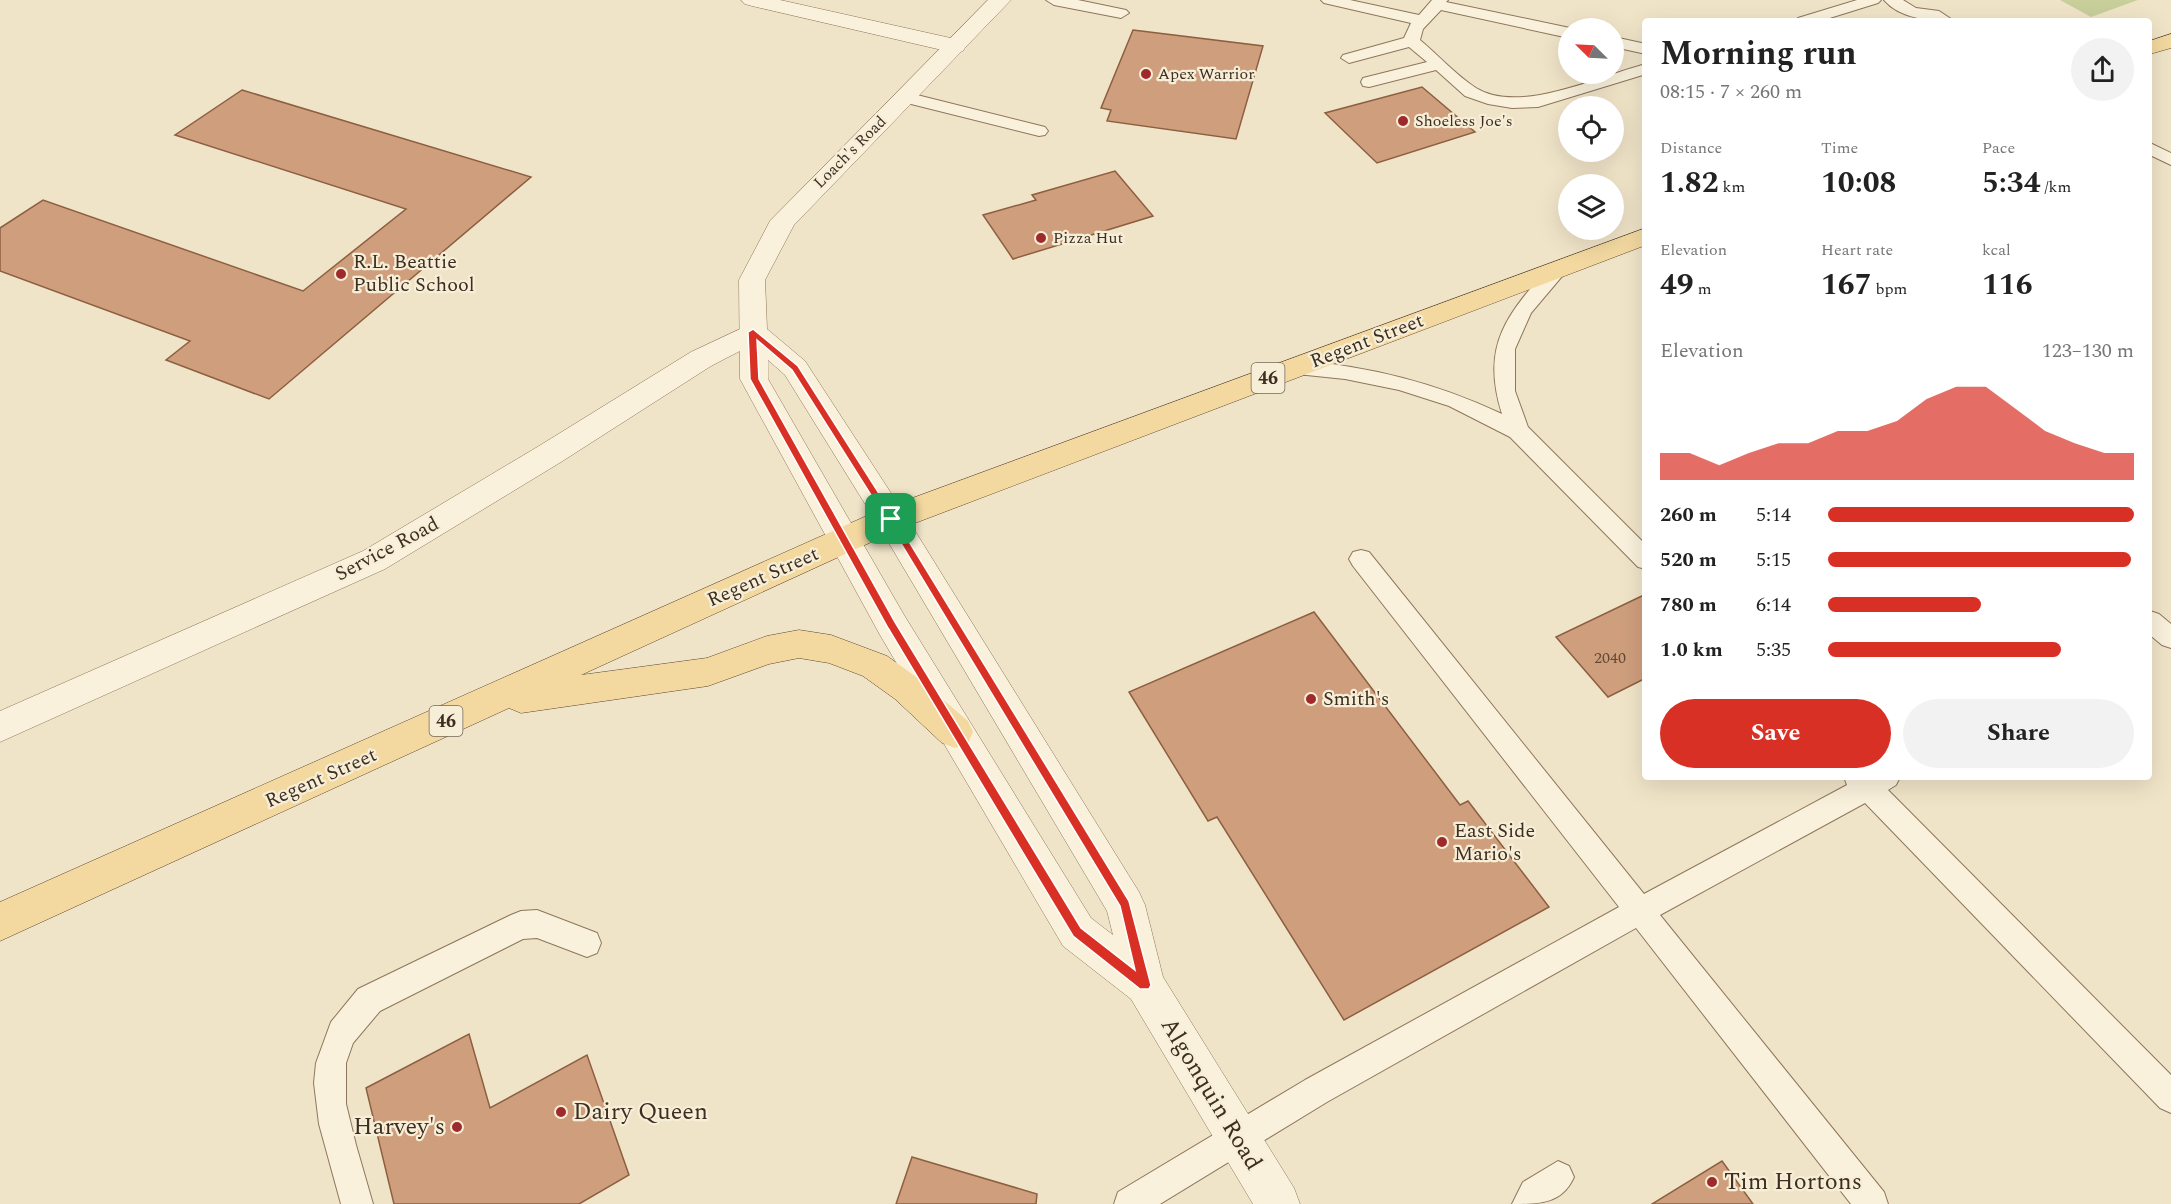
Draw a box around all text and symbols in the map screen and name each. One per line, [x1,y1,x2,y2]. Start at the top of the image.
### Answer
north arrow [1558,18,1624,84]
map controls [1558,18,1624,240]
text: Morning run [1660,29,1857,79]
button: share [2071,38,2134,101]
place label: Apex Warrior [1158,62,1255,86]
marker: Apex Warrior [1139,67,1153,81]
text: 08:15 · 7 × 260 m [1660,77,1802,107]
button: locate [1558,96,1624,162]
place label: Shoeless Joe's [1415,109,1513,133]
street label: Loach's Road [808,110,892,194]
marker: Shoeless Joe's [1396,114,1410,128]
text: Distance [1660,136,1722,160]
text: Time [1821,136,1858,160]
text: Pace [1982,136,2015,160]
text: 1.82 [1660,160,1719,206]
text: 10:08 [1821,160,1896,206]
text: 5:34 [1982,160,2041,206]
button: layers [1558,174,1624,240]
text: km [1719,175,1745,199]
text: /km [2041,175,2071,199]
place label: Pizza Hut [1053,226,1123,250]
marker: Pizza Hut [1034,231,1048,245]
text: Elevation [1660,238,1727,262]
text: Heart rate [1821,238,1893,262]
text: kcal [1982,238,2011,262]
place label: R.L. Beattie Public School [353,247,475,300]
text: 49 [1660,262,1694,308]
text: 167 [1821,262,1872,308]
text: 116 [1982,262,2033,308]
marker: R.L. Beattie Public School [334,267,348,281]
text: m [1694,277,1711,301]
text: bpm [1872,277,1907,301]
street label: Regent Street [1306,306,1428,376]
text: Elevation [1660,336,1744,366]
text: 123–130 m [2042,336,2134,366]
road number: 46 [1252,363,1284,393]
pin [865,493,916,544]
text: 260 m [1660,500,1717,530]
text: 5:14 [1756,500,1791,530]
icon: arrive [874,502,907,535]
street label: Service Road [330,509,444,589]
street label: Regent Street [702,539,824,615]
text: 520 m [1660,545,1717,575]
text: 5:15 [1756,545,1791,575]
text: 780 m [1660,590,1717,620]
text: 6:14 [1756,590,1791,620]
text: 1.0 km [1660,635,1723,665]
text: 5:35 [1756,635,1791,665]
house number: 2040 [1594,646,1626,670]
place label: Smith's [1323,684,1389,714]
marker: Smith's [1304,692,1318,706]
button: Save [1660,699,1891,768]
button: Share [1903,699,2134,768]
road number: 46 [430,706,462,736]
street label: Regent Street [260,740,382,816]
place label: East Side Mario's [1454,816,1535,869]
marker: East Side Mario's [1435,835,1449,849]
street label: Algonquin Road [1151,1011,1271,1177]
place label: Dairy Queen [573,1094,708,1130]
marker: Dairy Queen [554,1105,568,1119]
place label: Harvey's [353,1109,445,1145]
marker: Harvey's [450,1120,464,1134]
place label: Tim Hortons [1724,1164,1862,1200]
marker: Tim Hortons [1705,1175,1719,1189]

